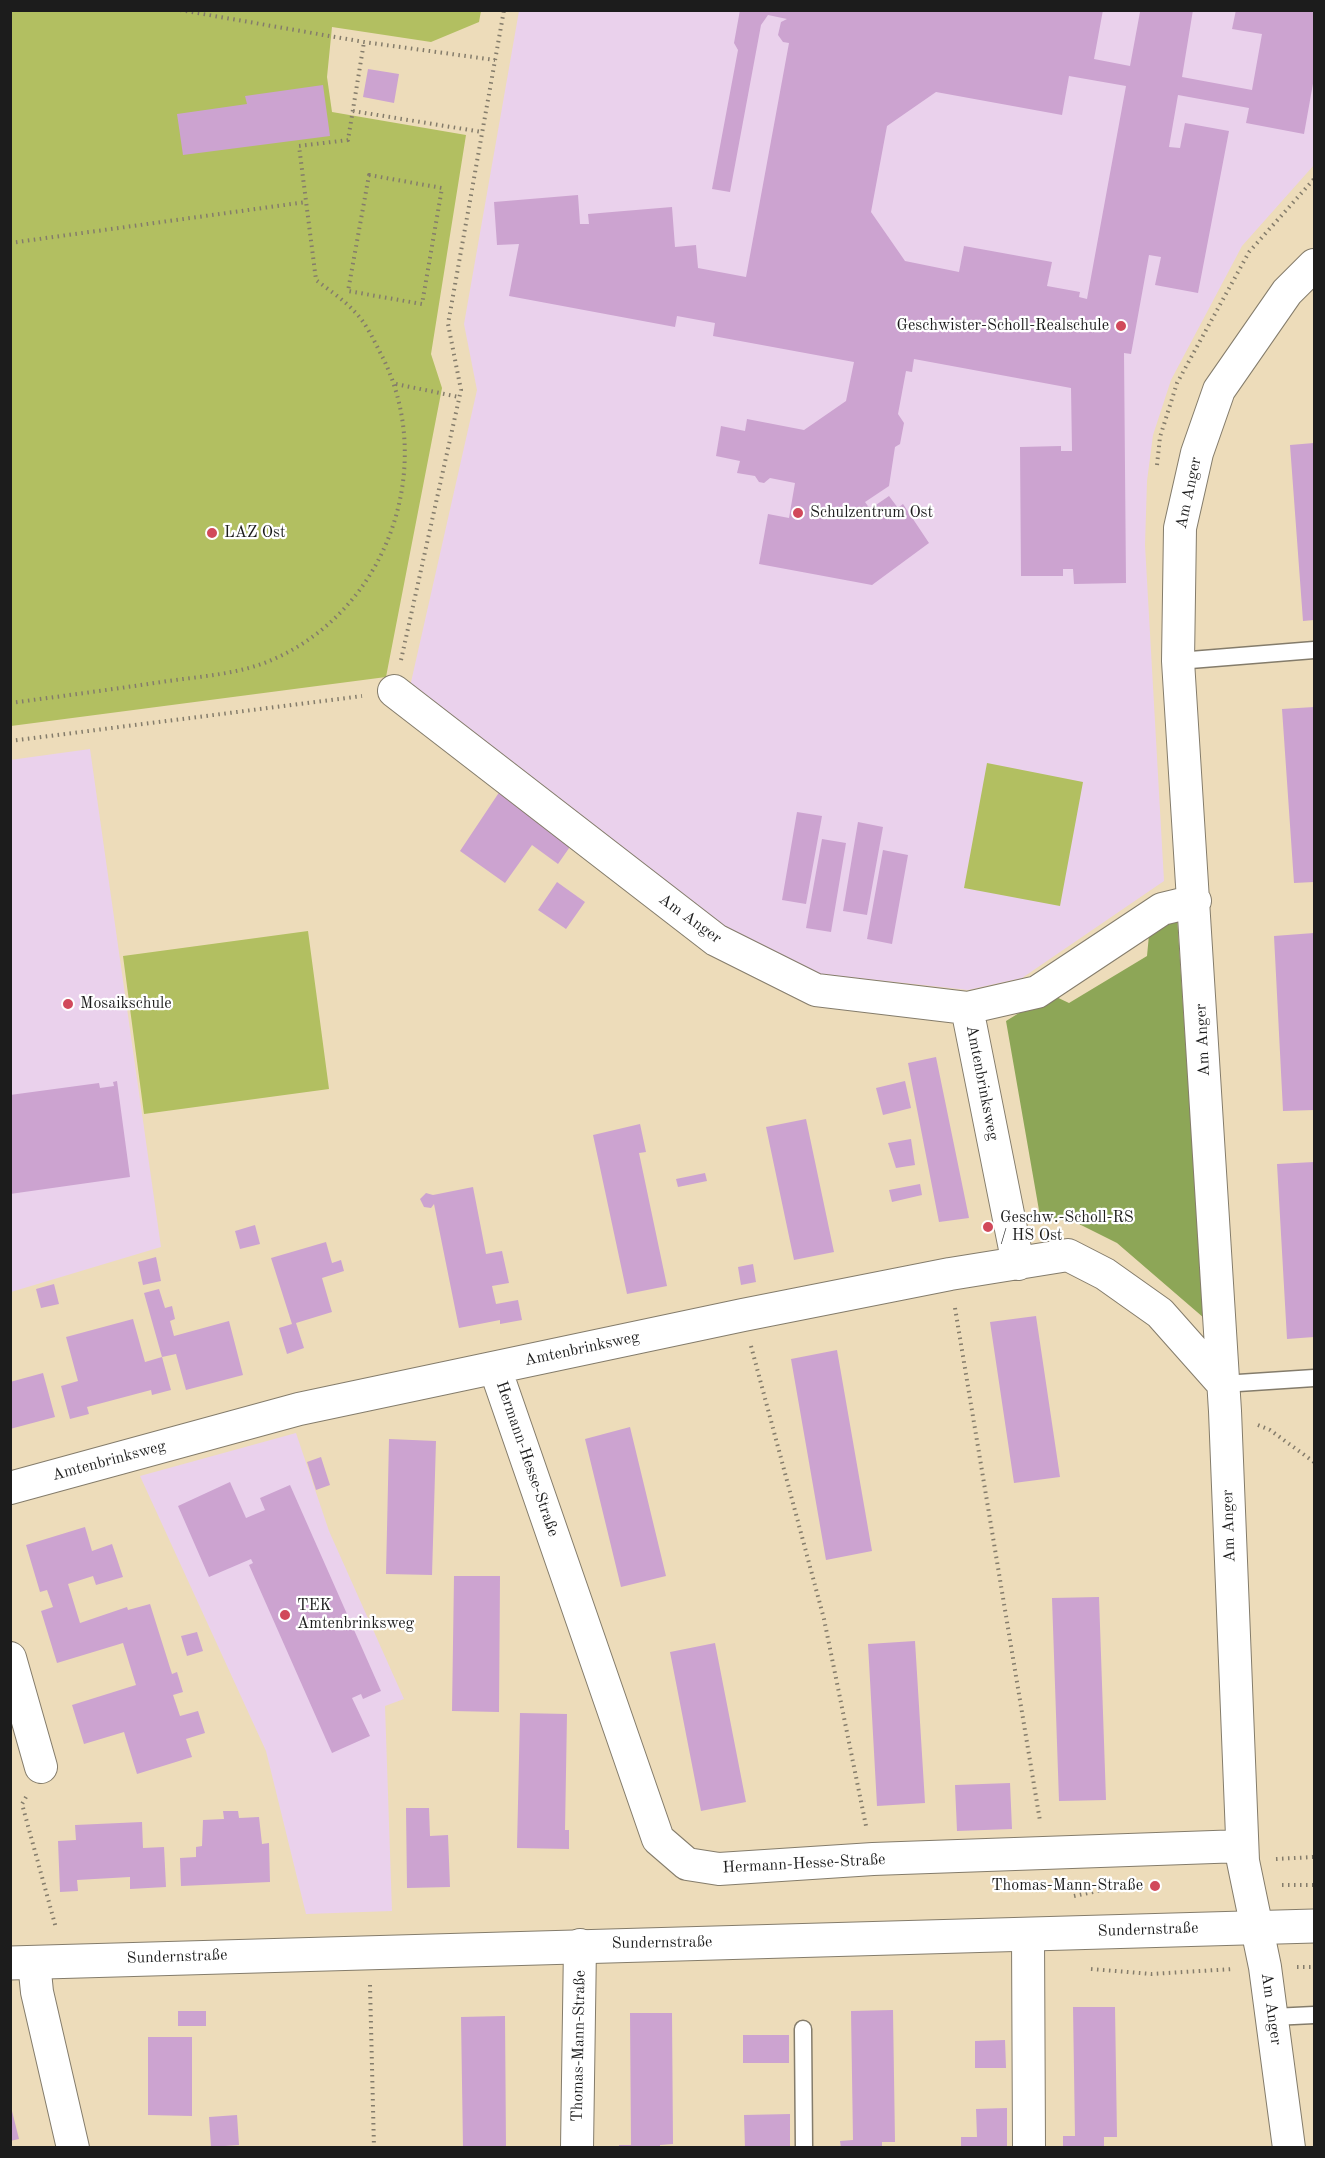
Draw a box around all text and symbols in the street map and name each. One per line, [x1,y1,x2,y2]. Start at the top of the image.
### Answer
place label: Geschwister-Scholl-Realschule [896,316,1109,336]
marker: Geschwister-Scholl-Realschule [1114,319,1128,333]
street label: Am Anger [1172,455,1206,531]
place label: Schulzentrum Ost [810,503,933,523]
marker: Schulzentrum Ost [791,506,805,520]
place label: LAZ Ost [224,523,286,543]
marker: LAZ Ost [205,526,219,540]
street label: Am Anger [655,890,725,948]
place label: Mosaikschule [80,994,172,1014]
marker: Mosaikschule [61,997,75,1011]
street label: Am Anger [1192,1003,1214,1077]
street label: Amtenbrinksweg [961,1024,1003,1142]
place label: Geschw.-Scholl-RS / HS Ost [1000,1208,1134,1246]
marker: Geschw.-Scholl-RS / HS Ost [981,1220,995,1234]
street label: Amtenbrinksweg [523,1327,641,1371]
street label: Hermann-Hesse-Straße [491,1379,563,1539]
street label: Amtenbrinksweg [50,1437,168,1485]
street label: Am Anger [1218,1489,1240,1563]
place label: TEK Amtenbrinksweg [297,1596,414,1634]
marker: TEK Amtenbrinksweg [278,1608,292,1622]
street label: Hermann-Hesse-Straße [722,1850,886,1878]
place label: Thomas-Mann-Straße [991,1876,1143,1896]
marker: Thomas-Mann-Straße [1148,1879,1162,1893]
street label: Sundernstraße [1097,1919,1199,1941]
street label: Sundernstraße [611,1933,713,1953]
street label: Sundernstraße [126,1946,228,1968]
street label: Thomas-Mann-Straße [568,1970,590,2122]
street label: Am Anger [1256,1972,1286,2046]

